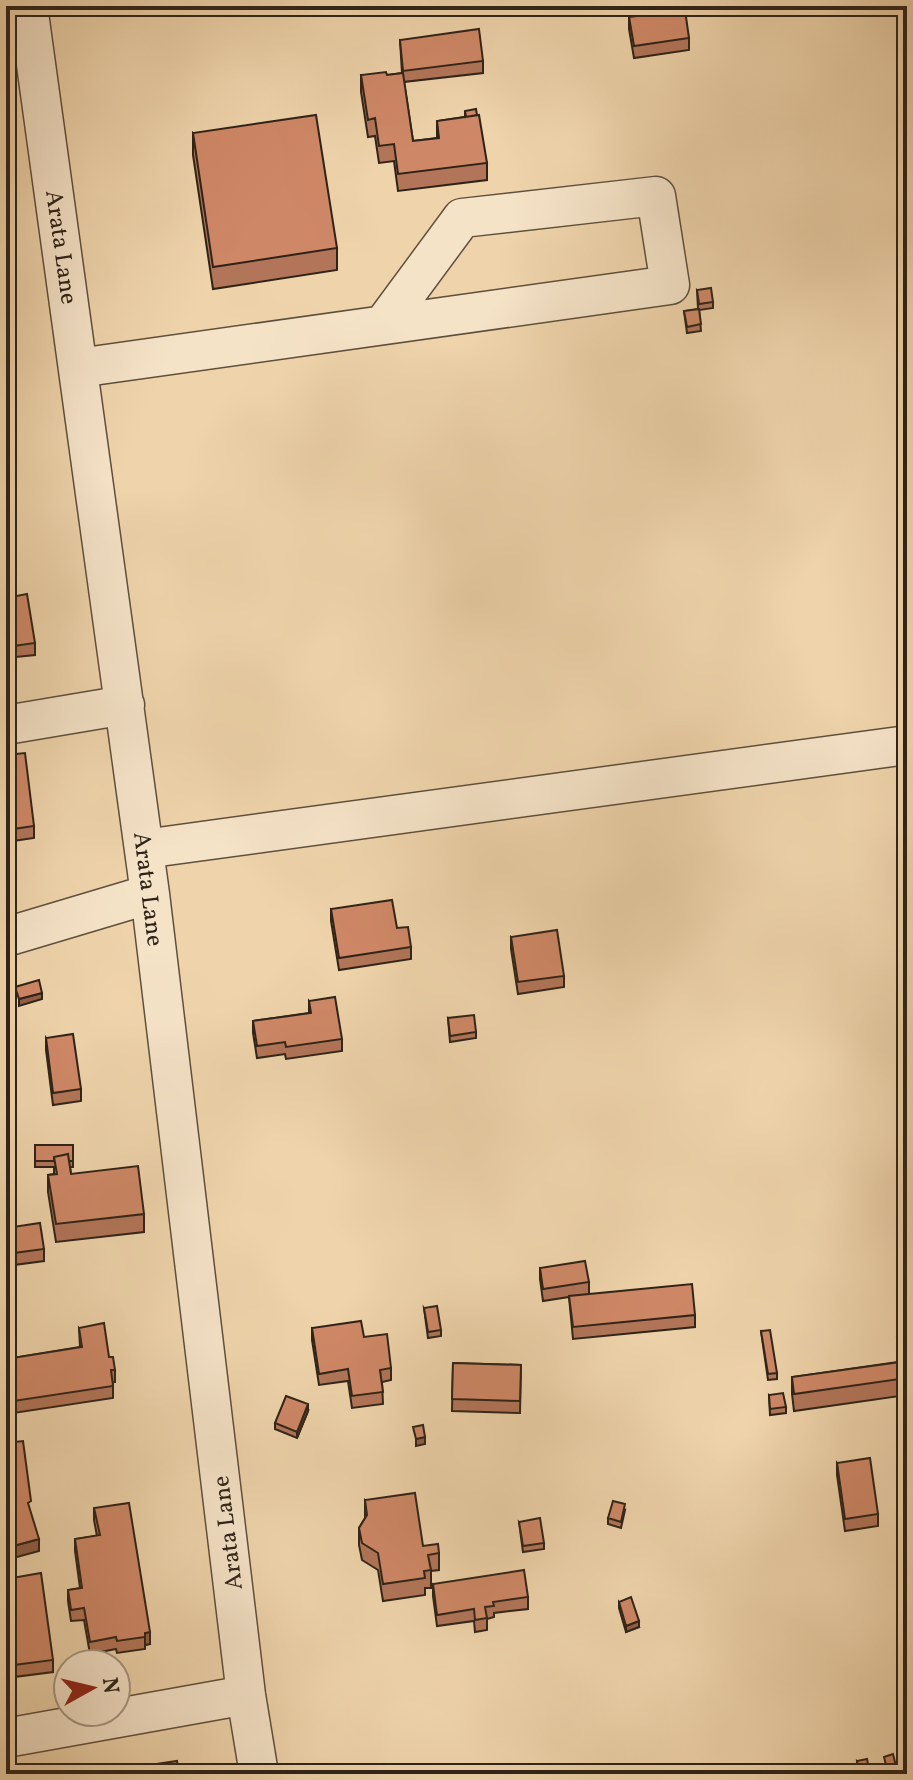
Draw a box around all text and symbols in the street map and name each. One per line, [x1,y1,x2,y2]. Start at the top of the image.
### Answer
street label: Arata Lane [35,188,85,306]
street label: Arata Lane [123,830,171,948]
street label: Arata Lane [205,1474,253,1592]
north arrow [52,1648,132,1728]
text: N [93,1675,126,1696]

